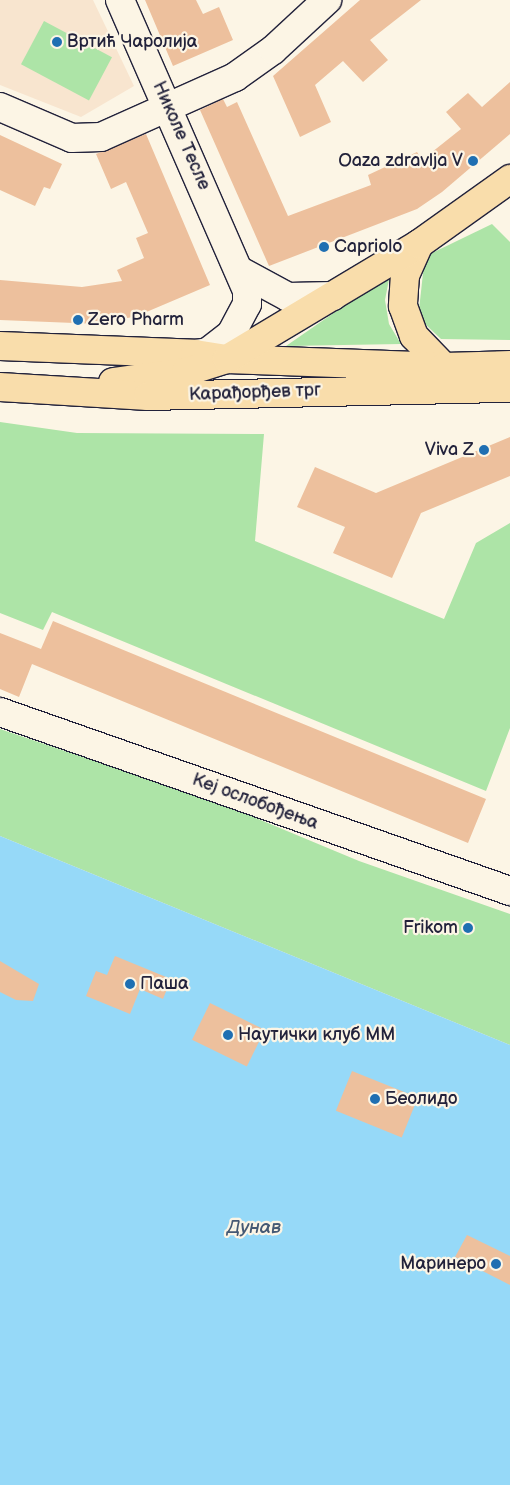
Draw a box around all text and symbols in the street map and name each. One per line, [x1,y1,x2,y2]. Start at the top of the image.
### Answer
place label: Вртић Чаролија [67,31,197,53]
marker: Вртић Чаролија [51,36,63,48]
street label: Николе Тесле [147,78,215,194]
place label: Oaza zdravlja V [338,150,463,172]
marker: Oaza zdravlja V [467,155,479,167]
place label: Capriolo [334,236,402,258]
marker: Capriolo [318,241,330,253]
place label: Zero Pharm [88,309,184,331]
marker: Zero Pharm [72,314,84,326]
street label: Карађорђев трг [189,380,321,406]
place label: Viva Z [425,439,474,461]
marker: Viva Z [478,444,490,456]
street label: Кеј ослобођења [189,769,321,835]
place label: Frikom [403,917,458,939]
marker: Frikom [462,922,474,934]
place label: Паша [140,973,189,995]
marker: Паша [124,978,136,990]
place label: Наутички клуб ММ [238,1024,395,1046]
marker: Наутички клуб ММ [222,1029,234,1041]
place label: Беолидо [385,1088,457,1110]
marker: Беолидо [369,1093,381,1105]
water label: Дунав [227,1217,281,1239]
place label: Маринеро [400,1253,486,1275]
marker: Маринеро [490,1258,502,1270]

